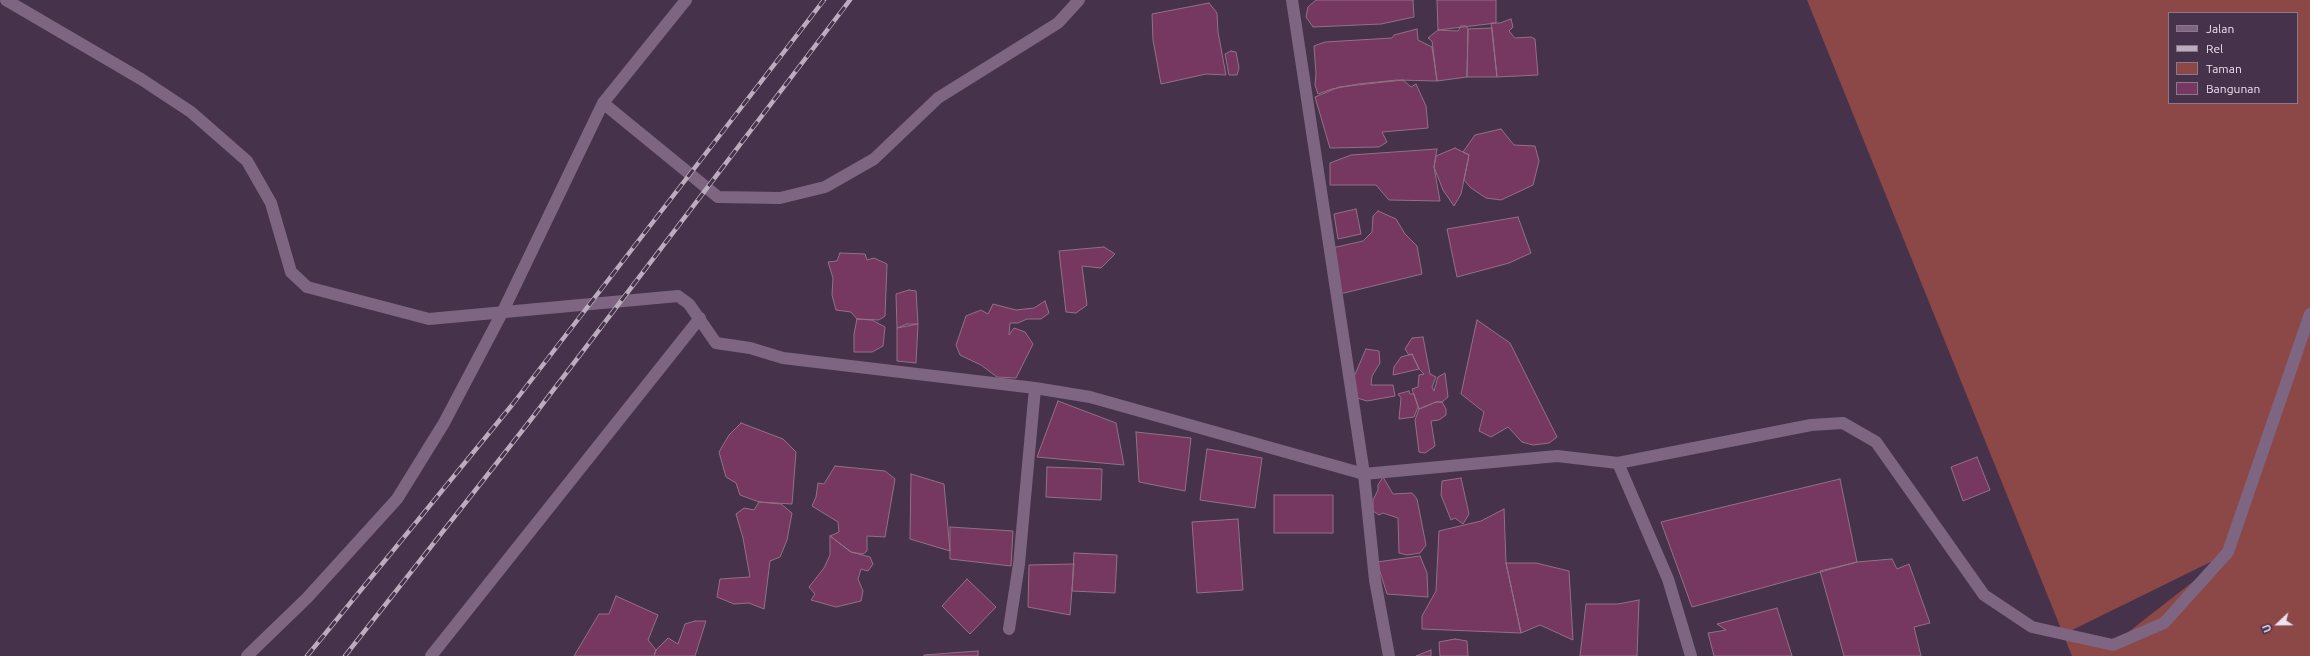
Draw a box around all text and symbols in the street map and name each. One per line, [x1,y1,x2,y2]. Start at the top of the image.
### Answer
legend [2168,12,2298,104]
text: Jalan [2206,22,2234,35]
text: Rel [2206,42,2223,55]
text: Taman [2206,62,2242,75]
text: Bangunan [2206,82,2260,95]
north arrow [2258,604,2298,644]
text: U [2260,623,2274,634]

